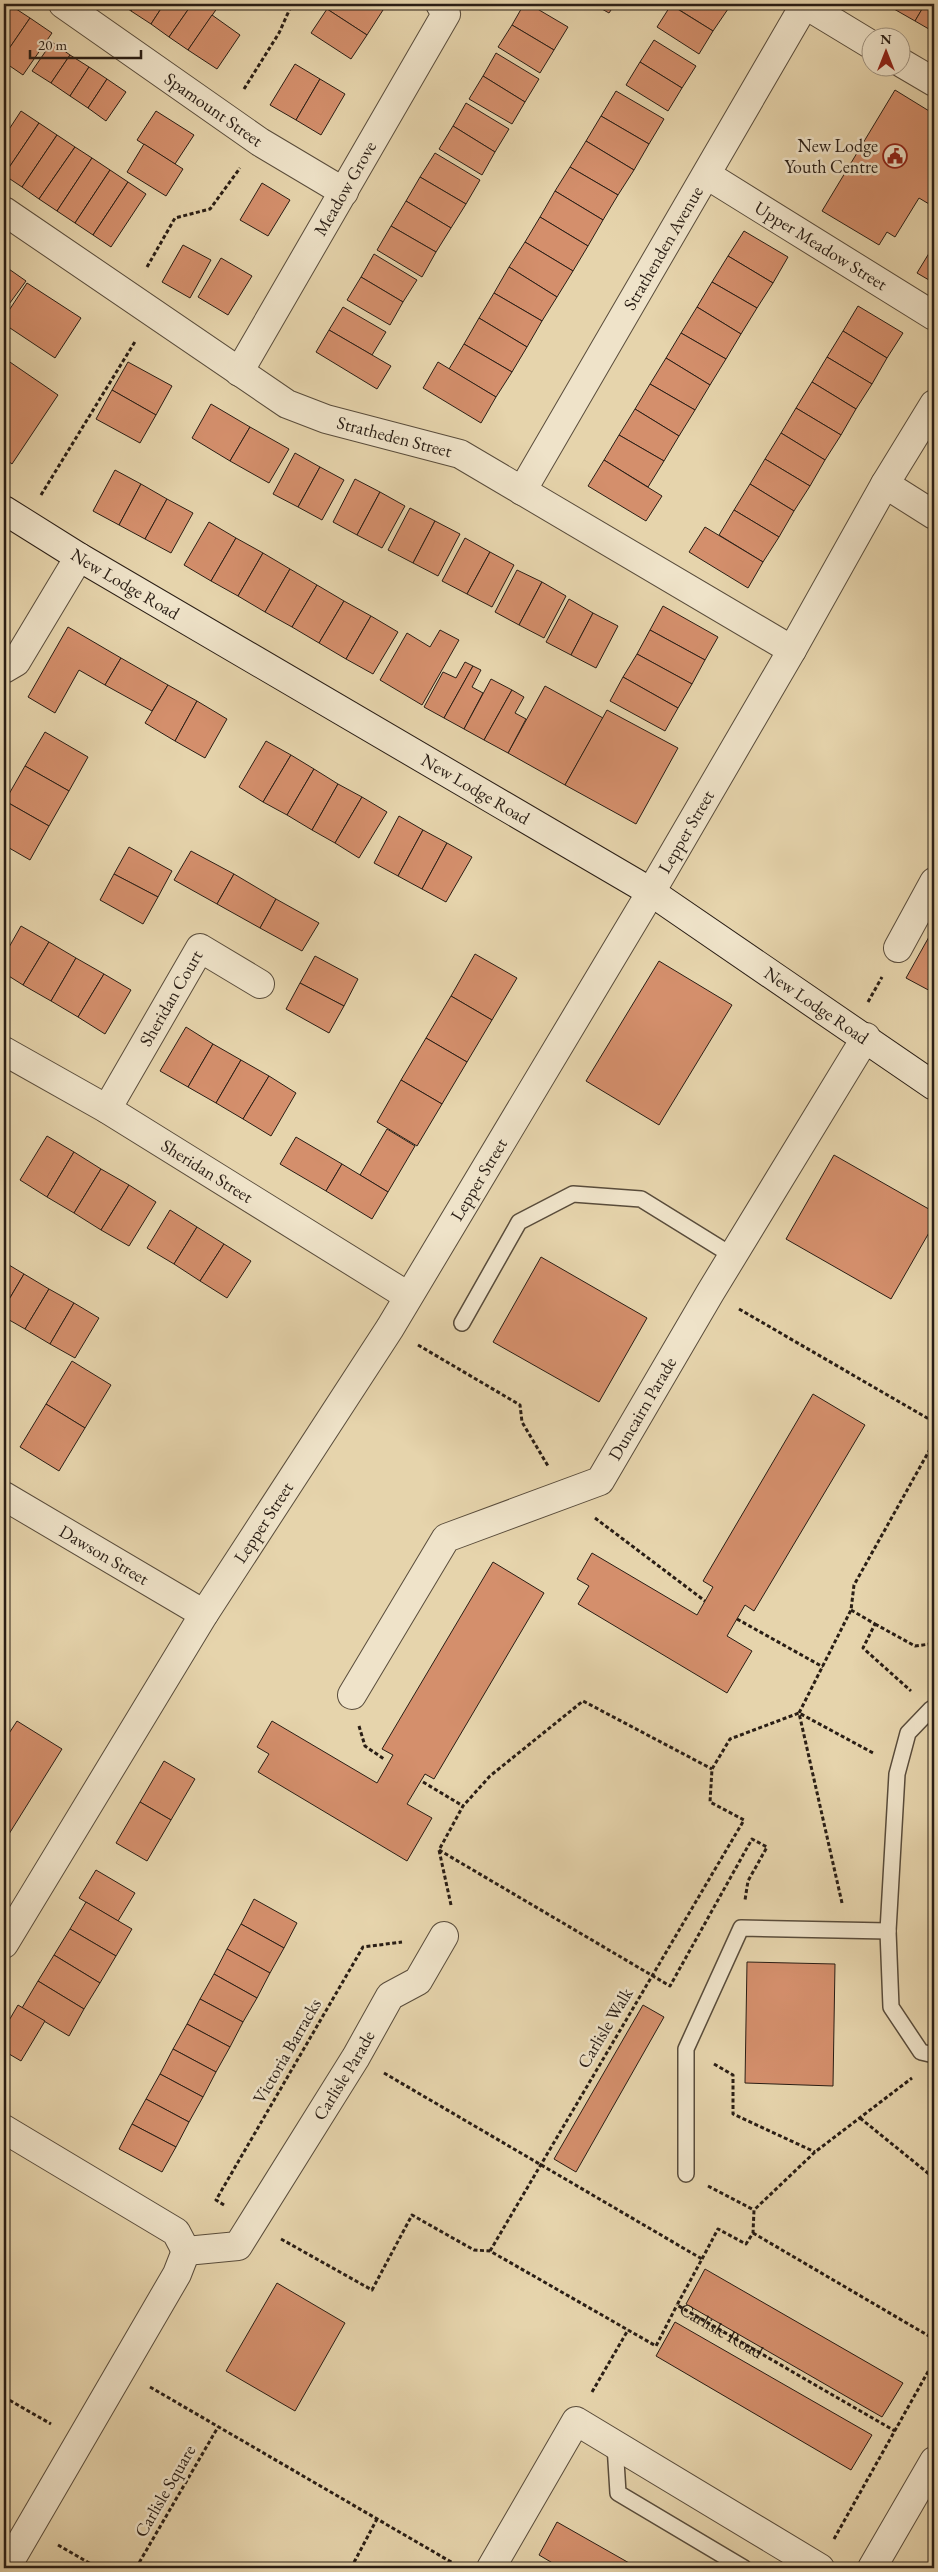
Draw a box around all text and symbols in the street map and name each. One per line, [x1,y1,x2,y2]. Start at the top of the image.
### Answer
scale bar [30,28,141,60]
north arrow [860,28,910,78]
text: N [880,30,892,48]
text: 20 m [38,35,67,54]
street label: Spamount Street [160,67,268,152]
place label: New Lodge Youth Centre [784,134,878,178]
street label: Meadow Grove [308,137,381,240]
public building icon: New Lodge Youth Centre [882,143,908,169]
street label: Strathenden Avenue [618,182,708,314]
street label: Upper Meadow Street [750,195,892,295]
street label: Stratheden Street [335,410,455,462]
street label: New Lodge Road [67,543,185,625]
street label: New Lodge Road [417,748,535,830]
street label: Lepper Street [653,785,719,877]
street label: Sheridan Court [134,945,208,1050]
street label: New Lodge Road [760,961,874,1049]
street label: Sheridan Street [157,1133,258,1208]
street label: Lepper Street [445,1133,512,1225]
street label: Duncairn Parade [603,1353,681,1464]
street label: Lepper Street [228,1477,298,1567]
street label: Dawson Street [55,1519,153,1590]
street label: Carlisle Walk [572,1983,638,2072]
street label: Victoria Barracks [247,1994,326,2108]
street label: Carlisle Parade [307,2026,380,2124]
street label: Carlisle Road [676,2297,769,2364]
street label: Carlisle Square [129,2440,200,2541]

